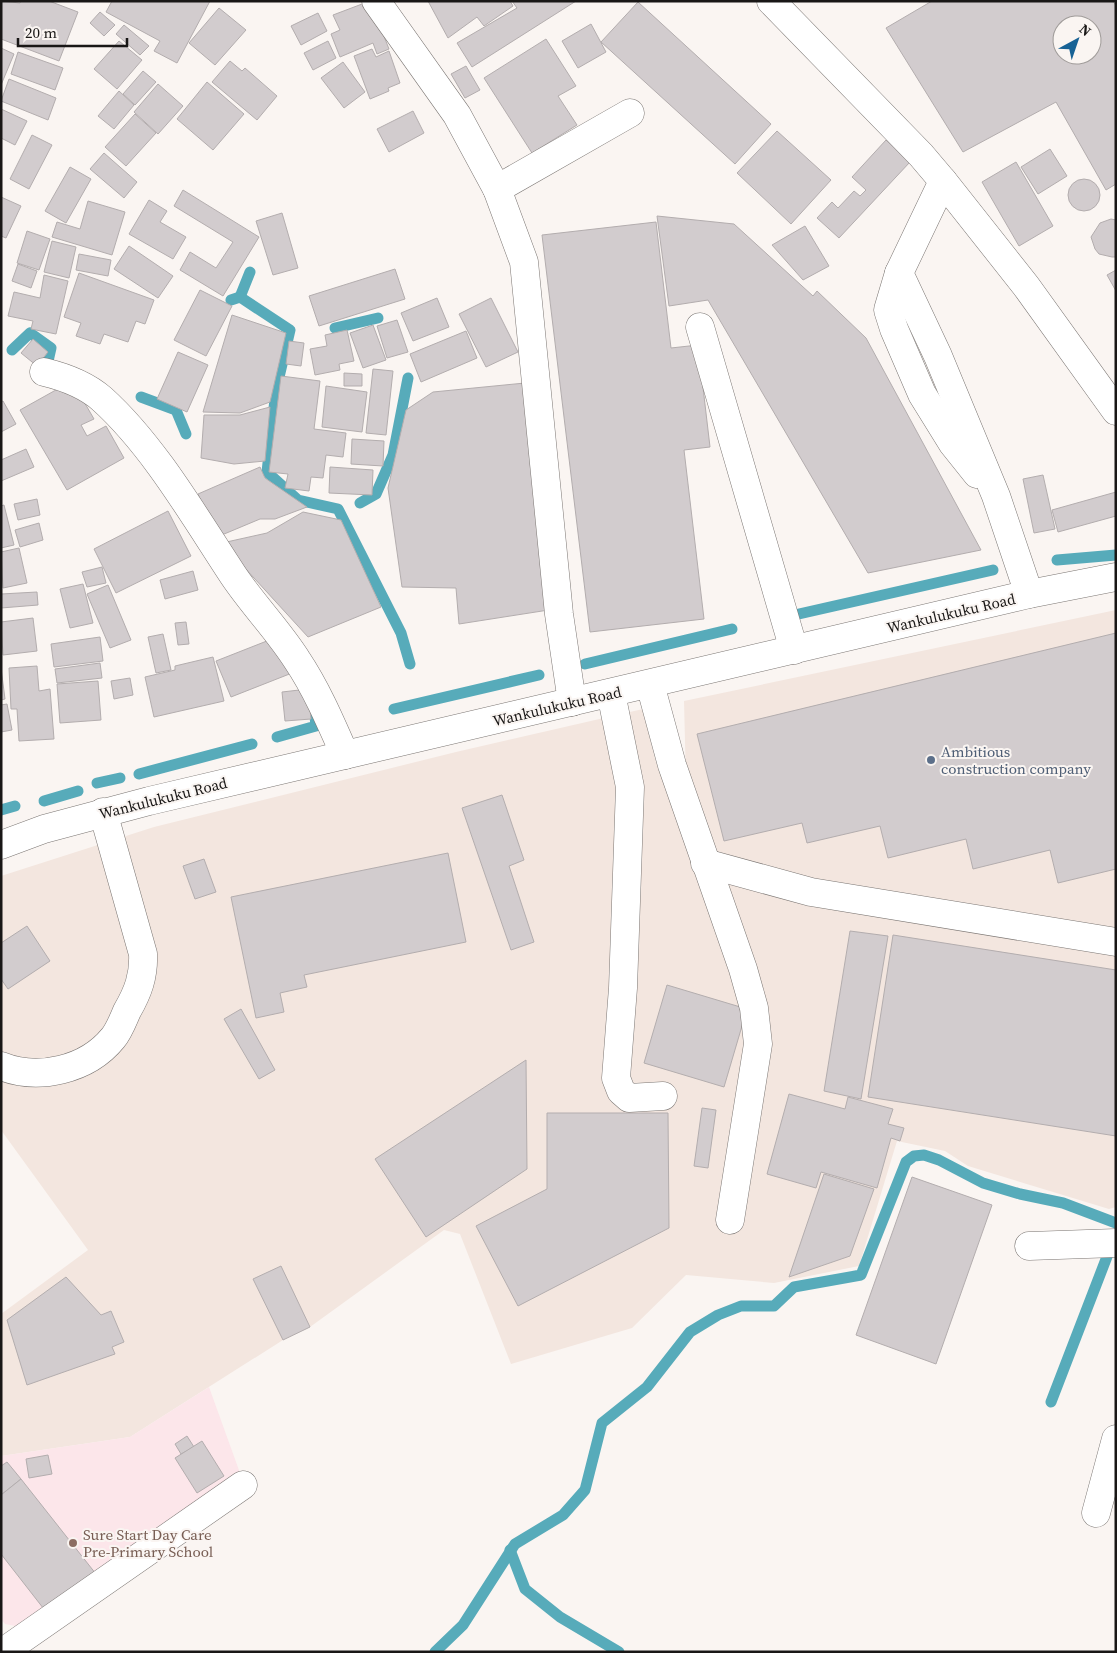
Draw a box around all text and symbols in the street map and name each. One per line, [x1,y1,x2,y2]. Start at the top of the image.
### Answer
scale bar [18,15,126,47]
north arrow [1052,15,1102,65]
text: N [1075,19,1096,41]
text: 20 m [25,22,57,43]
street label: Wankulukuku Road [885,588,1018,638]
street label: Wankulukuku Road [491,681,624,731]
place label: Ambitious construction company [941,741,1091,779]
marker: Ambitious construction company [925,754,937,766]
street label: Wankulukuku Road [97,772,230,824]
place label: Sure Start Day Care Pre-Primary School [83,1524,214,1562]
marker: Sure Start Day Care Pre-Primary School [67,1537,79,1549]

